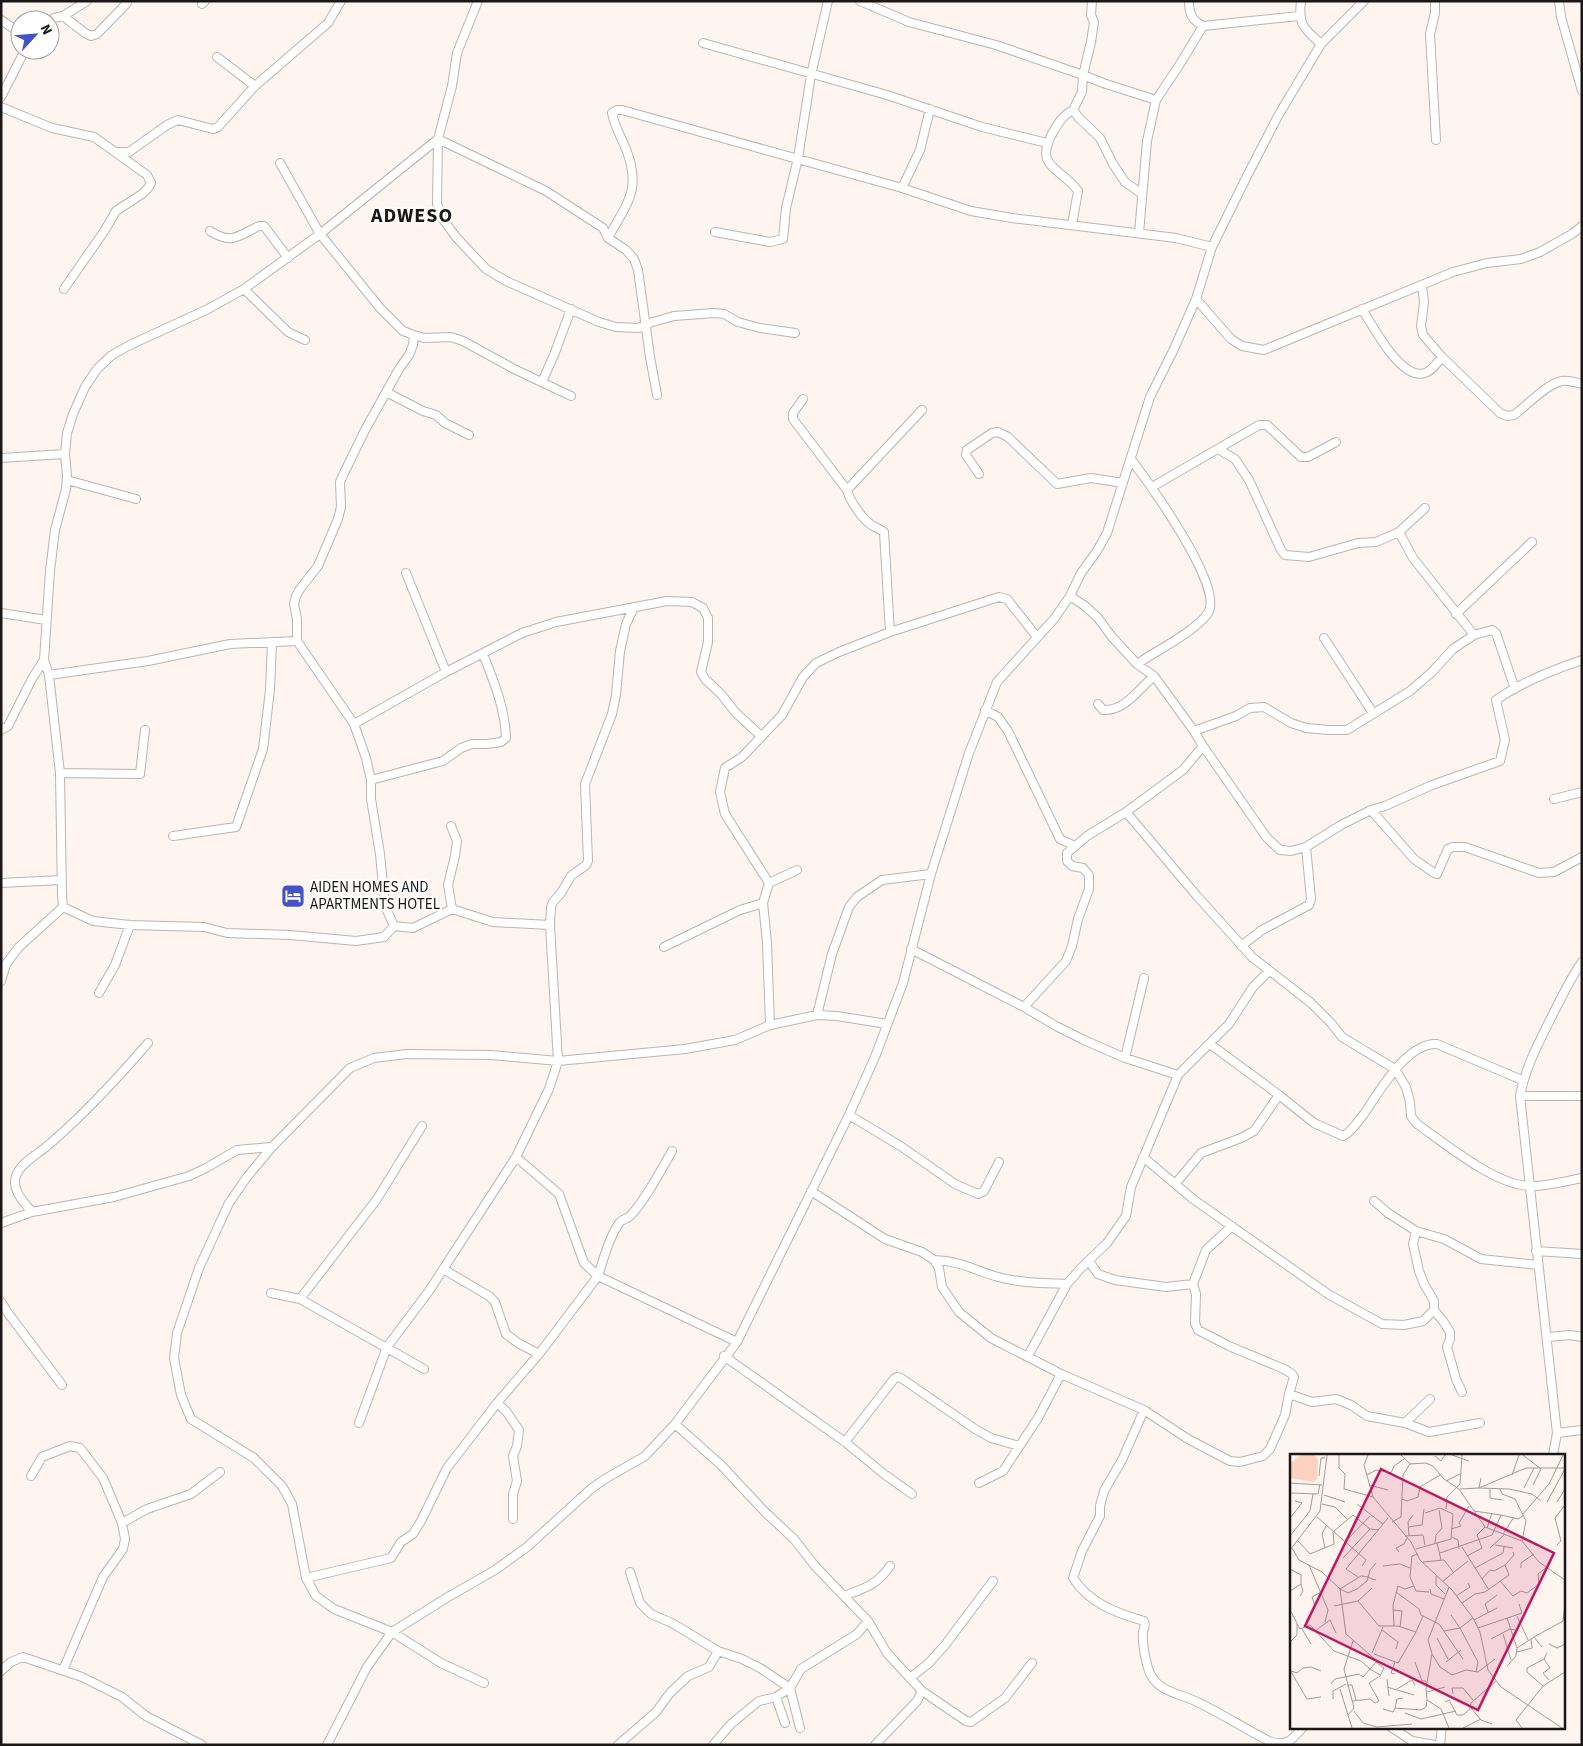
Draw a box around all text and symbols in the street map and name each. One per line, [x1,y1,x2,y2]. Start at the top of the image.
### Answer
north arrow [10,10,60,60]
text: N [35,21,57,38]
district label: ADWESO [370,202,453,230]
place label: AIDEN HOMES AND APARTMENTS HOTEL [310,877,440,915]
hotel icon: AIDEN HOMES AND APARTMENTS HOTEL [280,883,306,909]
inset map [1290,1454,1566,1728]

